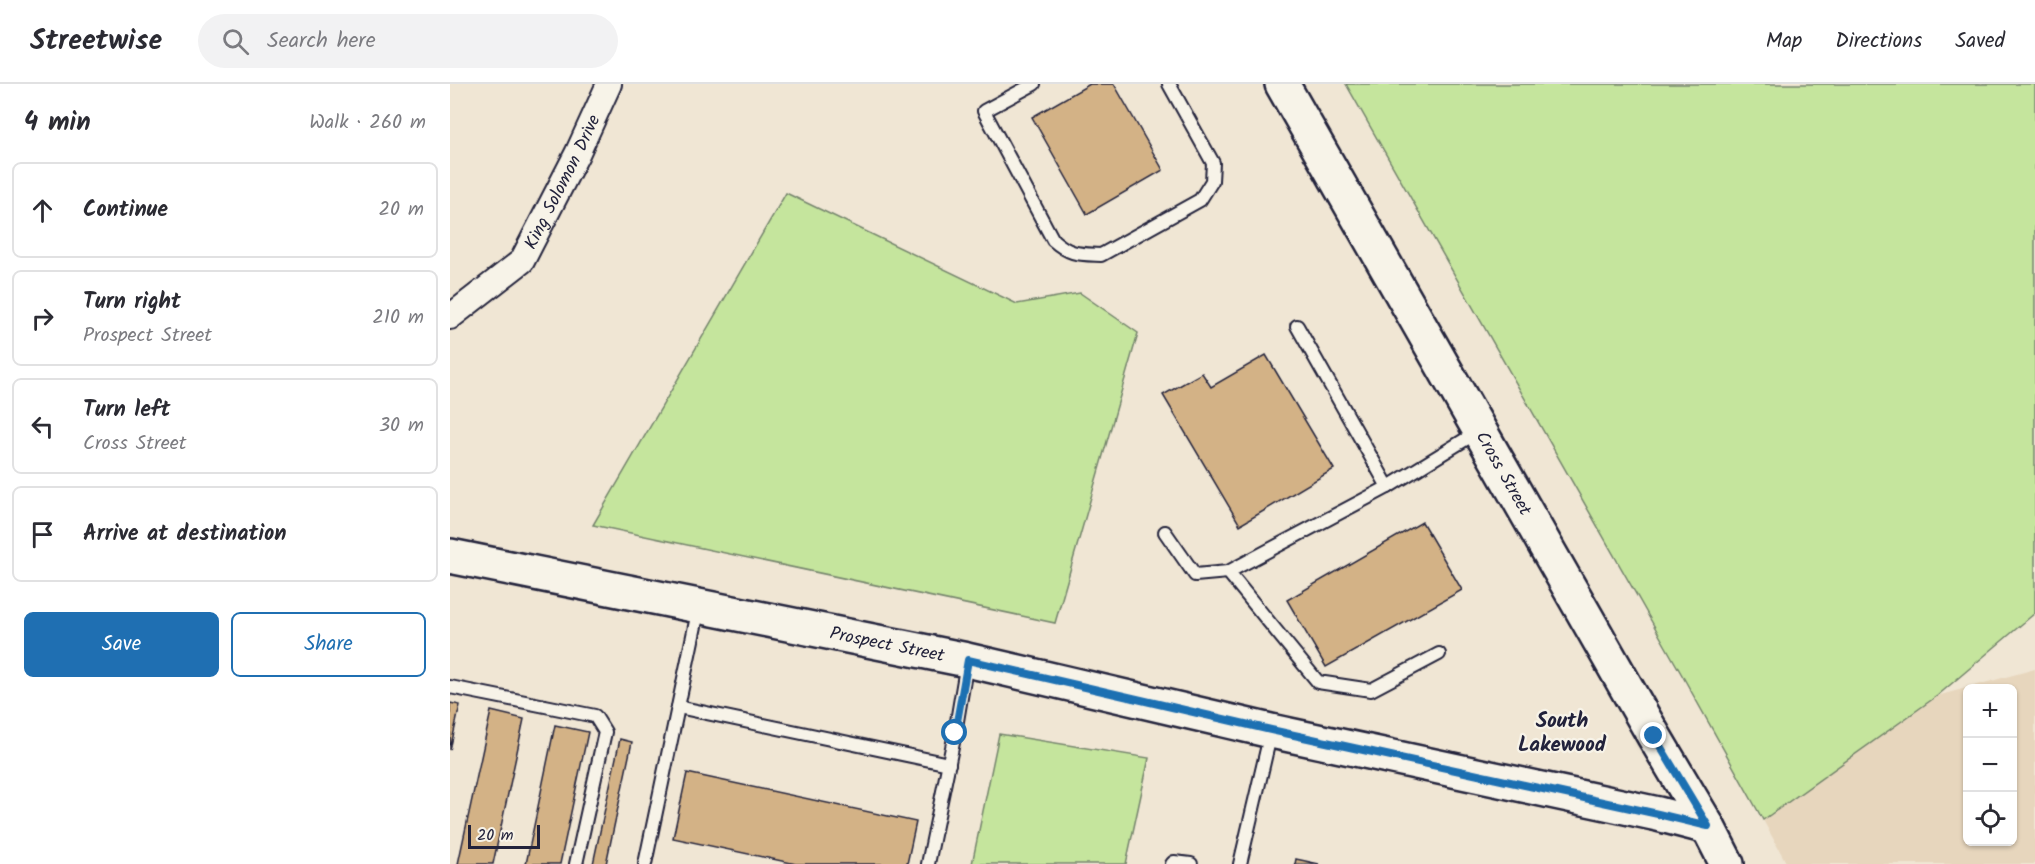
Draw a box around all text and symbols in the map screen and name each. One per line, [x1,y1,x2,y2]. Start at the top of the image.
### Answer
search box [198,14,618,68]
text: Streetwise [30,19,162,64]
text: Search here [267,24,376,59]
icon: search [219,25,252,58]
text: Map [1766,25,1802,58]
text: Directions [1835,25,1922,58]
text: Saved [1955,25,2005,58]
text: 4 min [24,102,91,144]
text: Walk · 260 m [309,107,426,139]
street label: King Solomon Drive [517,110,609,255]
text: Continue [83,193,168,228]
icon: ahead [26,194,59,227]
text: 20 m [378,194,424,226]
text: Turn right [83,285,181,320]
icon: right [26,302,59,335]
text: 210 m [372,302,424,334]
text: Prospect Street [83,320,212,352]
text: Turn left [83,393,170,428]
icon: left [26,410,59,443]
text: 30 m [379,410,424,442]
street label: Cross Street [1467,426,1539,522]
text: Cross Street [83,428,186,460]
text: Arrive at destination [83,517,286,552]
icon: arrive [26,518,59,551]
button: Save [24,612,219,677]
button: Share [231,612,426,677]
street label: Prospect Street [827,620,948,671]
map controls [1963,684,2017,846]
button: + [1963,684,2017,738]
district label: South Lakewood [1518,705,1607,762]
route start [941,719,967,745]
route end [1640,722,1666,748]
button: − [1963,738,2017,792]
button: locate [1963,792,2017,846]
scale bar [468,822,540,850]
text: 20 m [477,823,513,848]

